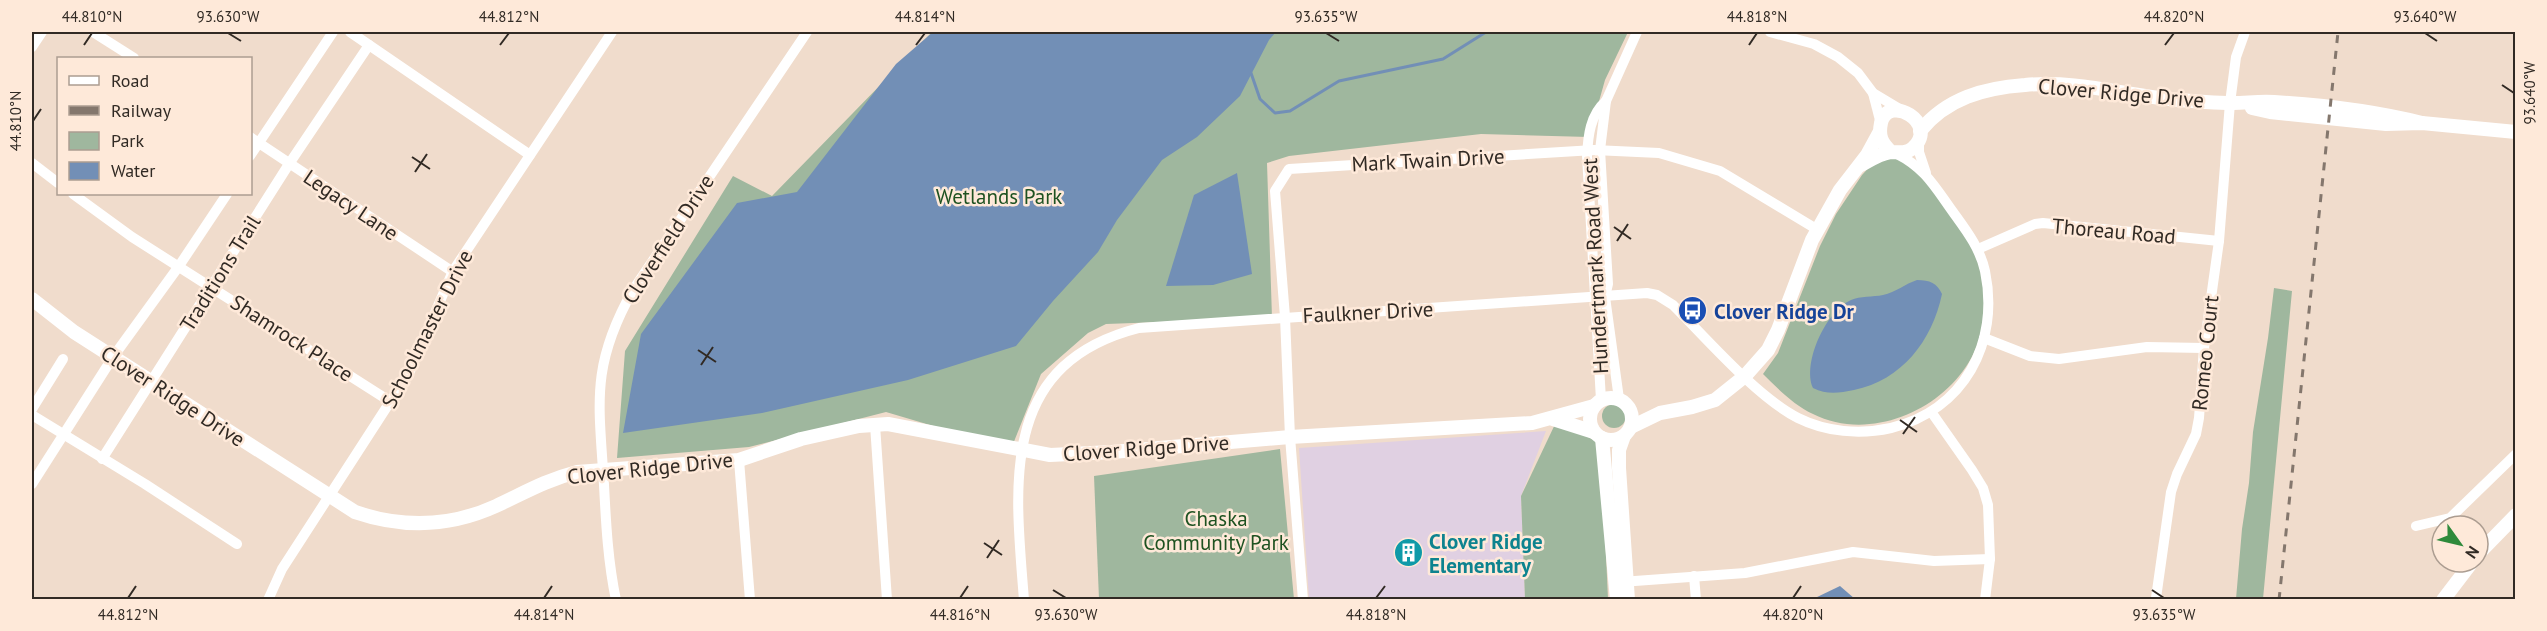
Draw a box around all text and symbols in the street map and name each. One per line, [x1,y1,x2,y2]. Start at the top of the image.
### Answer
text: 44.810°N [62,7,122,26]
text: 93.630°W [197,7,260,26]
text: 44.812°N [479,7,539,26]
text: 44.814°N [895,7,955,26]
text: 93.635°W [1295,7,1358,26]
text: 44.818°N [1727,7,1787,26]
text: 44.820°N [2144,7,2204,26]
text: 93.640°W [2394,7,2457,26]
legend [57,57,252,195]
text: 93.640°W [2520,61,2539,124]
text: Road [111,69,149,92]
street label: Clover Ridge Drive [2037,72,2205,114]
text: 44.810°N [6,91,25,151]
text: Railway [111,99,172,122]
text: Park [111,129,144,152]
street label: Mark Twain Drive [1351,143,1505,177]
street label: Hundertmark Road West [1576,157,1614,375]
text: Water [111,159,155,182]
street label: Legacy Lane [298,163,404,247]
street label: Cloverfield Drive [616,169,720,309]
park label: Wetlands Park [936,183,1062,210]
street label: Traditions Trail [174,210,266,336]
street label: Thoreau Road [2051,212,2177,250]
street label: Schoolmaster Drive [375,245,479,413]
street label: Shamrock Place [226,288,358,388]
street label: Romeo Court [2186,294,2224,412]
street label: Faulkner Drive [1302,295,1434,329]
bus stop icon: Clover Ridge Dr [1677,295,1709,327]
place label: Clover Ridge Dr [1714,298,1855,325]
street label: Clover Ridge Drive [96,339,250,453]
street label: Clover Ridge Drive [1062,429,1230,467]
street label: Clover Ridge Drive [566,446,734,490]
park label: Chaska Community Park [1143,505,1289,556]
north arrow [2430,514,2490,574]
place label: Clover Ridge Elementary [1429,528,1543,579]
building icon: Clover Ridge Elementary [1392,537,1424,569]
text: N [2461,542,2484,562]
text: 44.812°N [98,605,158,624]
text: 44.814°N [514,605,574,624]
text: 44.816°N [930,605,990,624]
text: 93.630°W [1035,605,1098,624]
text: 44.818°N [1346,605,1406,624]
text: 44.820°N [1763,605,1823,624]
text: 93.635°W [2133,605,2196,624]

